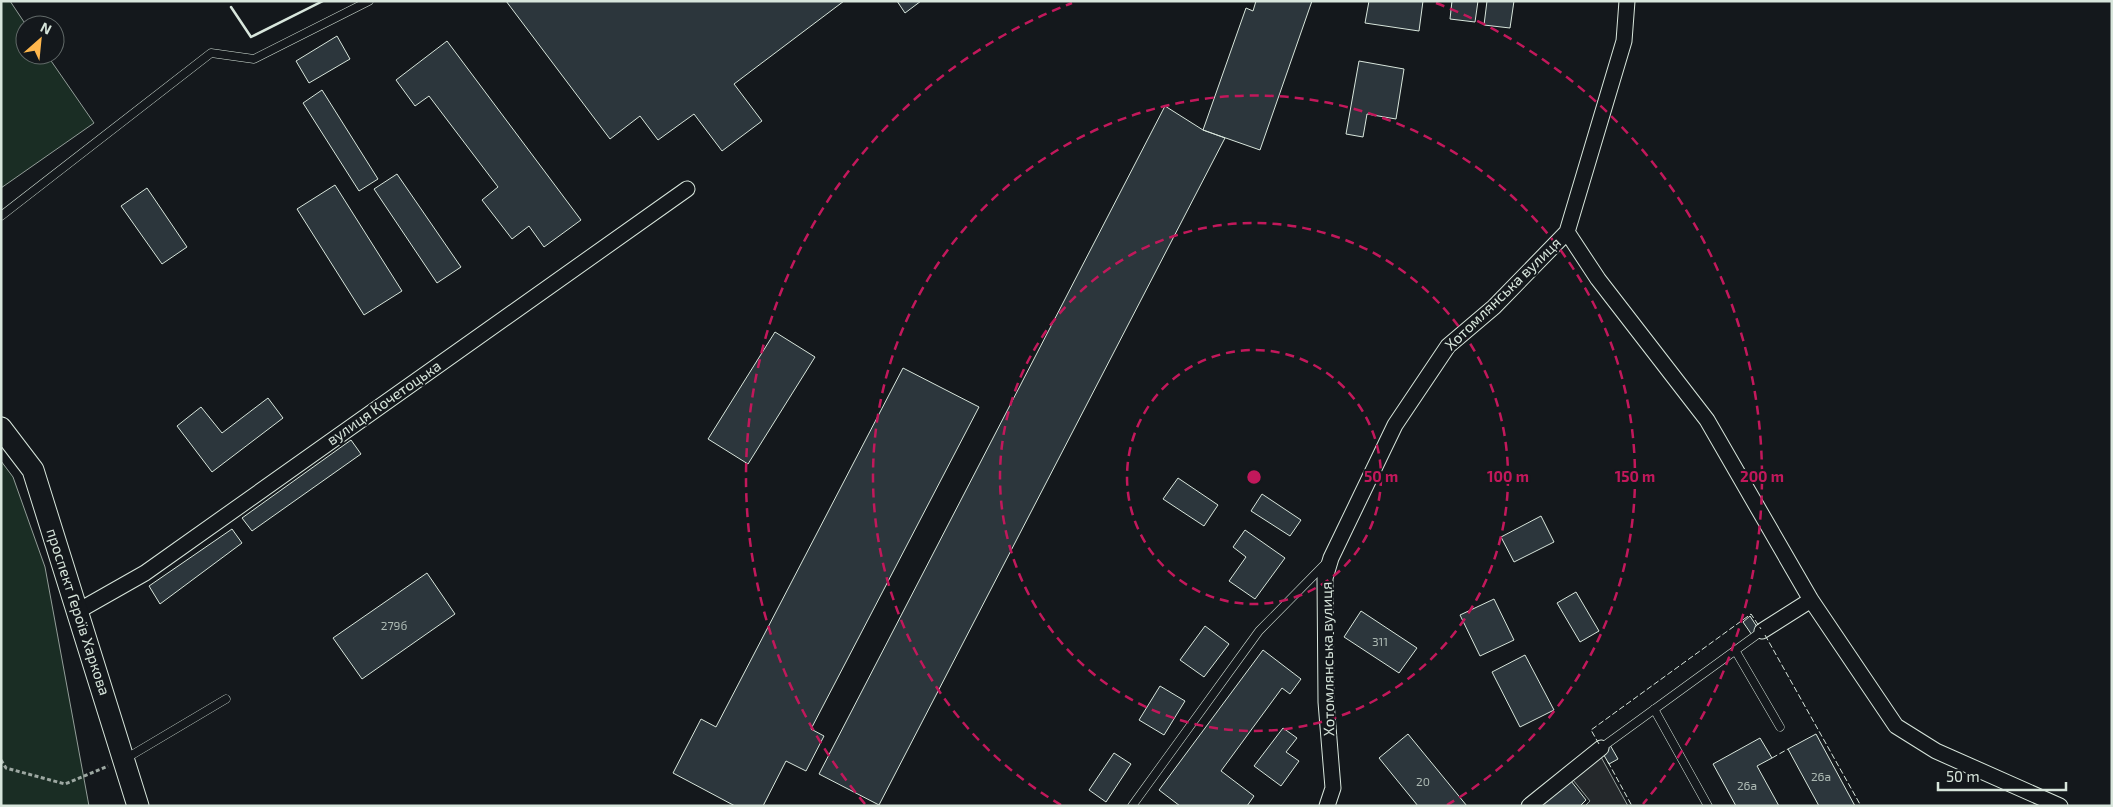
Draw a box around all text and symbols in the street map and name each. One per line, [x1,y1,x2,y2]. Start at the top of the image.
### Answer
north arrow [15,15,65,65]
text: N [38,18,54,38]
street label: Хотомлянська вулиця [1440,233,1565,354]
street label: вулиця Кочетоцька [323,356,445,449]
text: 50 m [1364,467,1398,485]
text: 100 m [1487,467,1529,485]
text: 150 m [1615,467,1655,485]
text: 200 m [1740,467,1784,485]
centre of rings [1245,468,1263,486]
street label: проспект Героїв Харкова [43,526,114,697]
street label: Хотомлянська вулиця [1317,582,1338,736]
house number: 279б [381,618,407,632]
house number: 311 [1372,634,1388,648]
scale bar [1938,760,2066,792]
text: 50 m [1946,767,1980,785]
house number: 26а [1811,769,1831,783]
house number: 20 [1416,774,1430,788]
house number: 26а [1737,778,1757,792]

